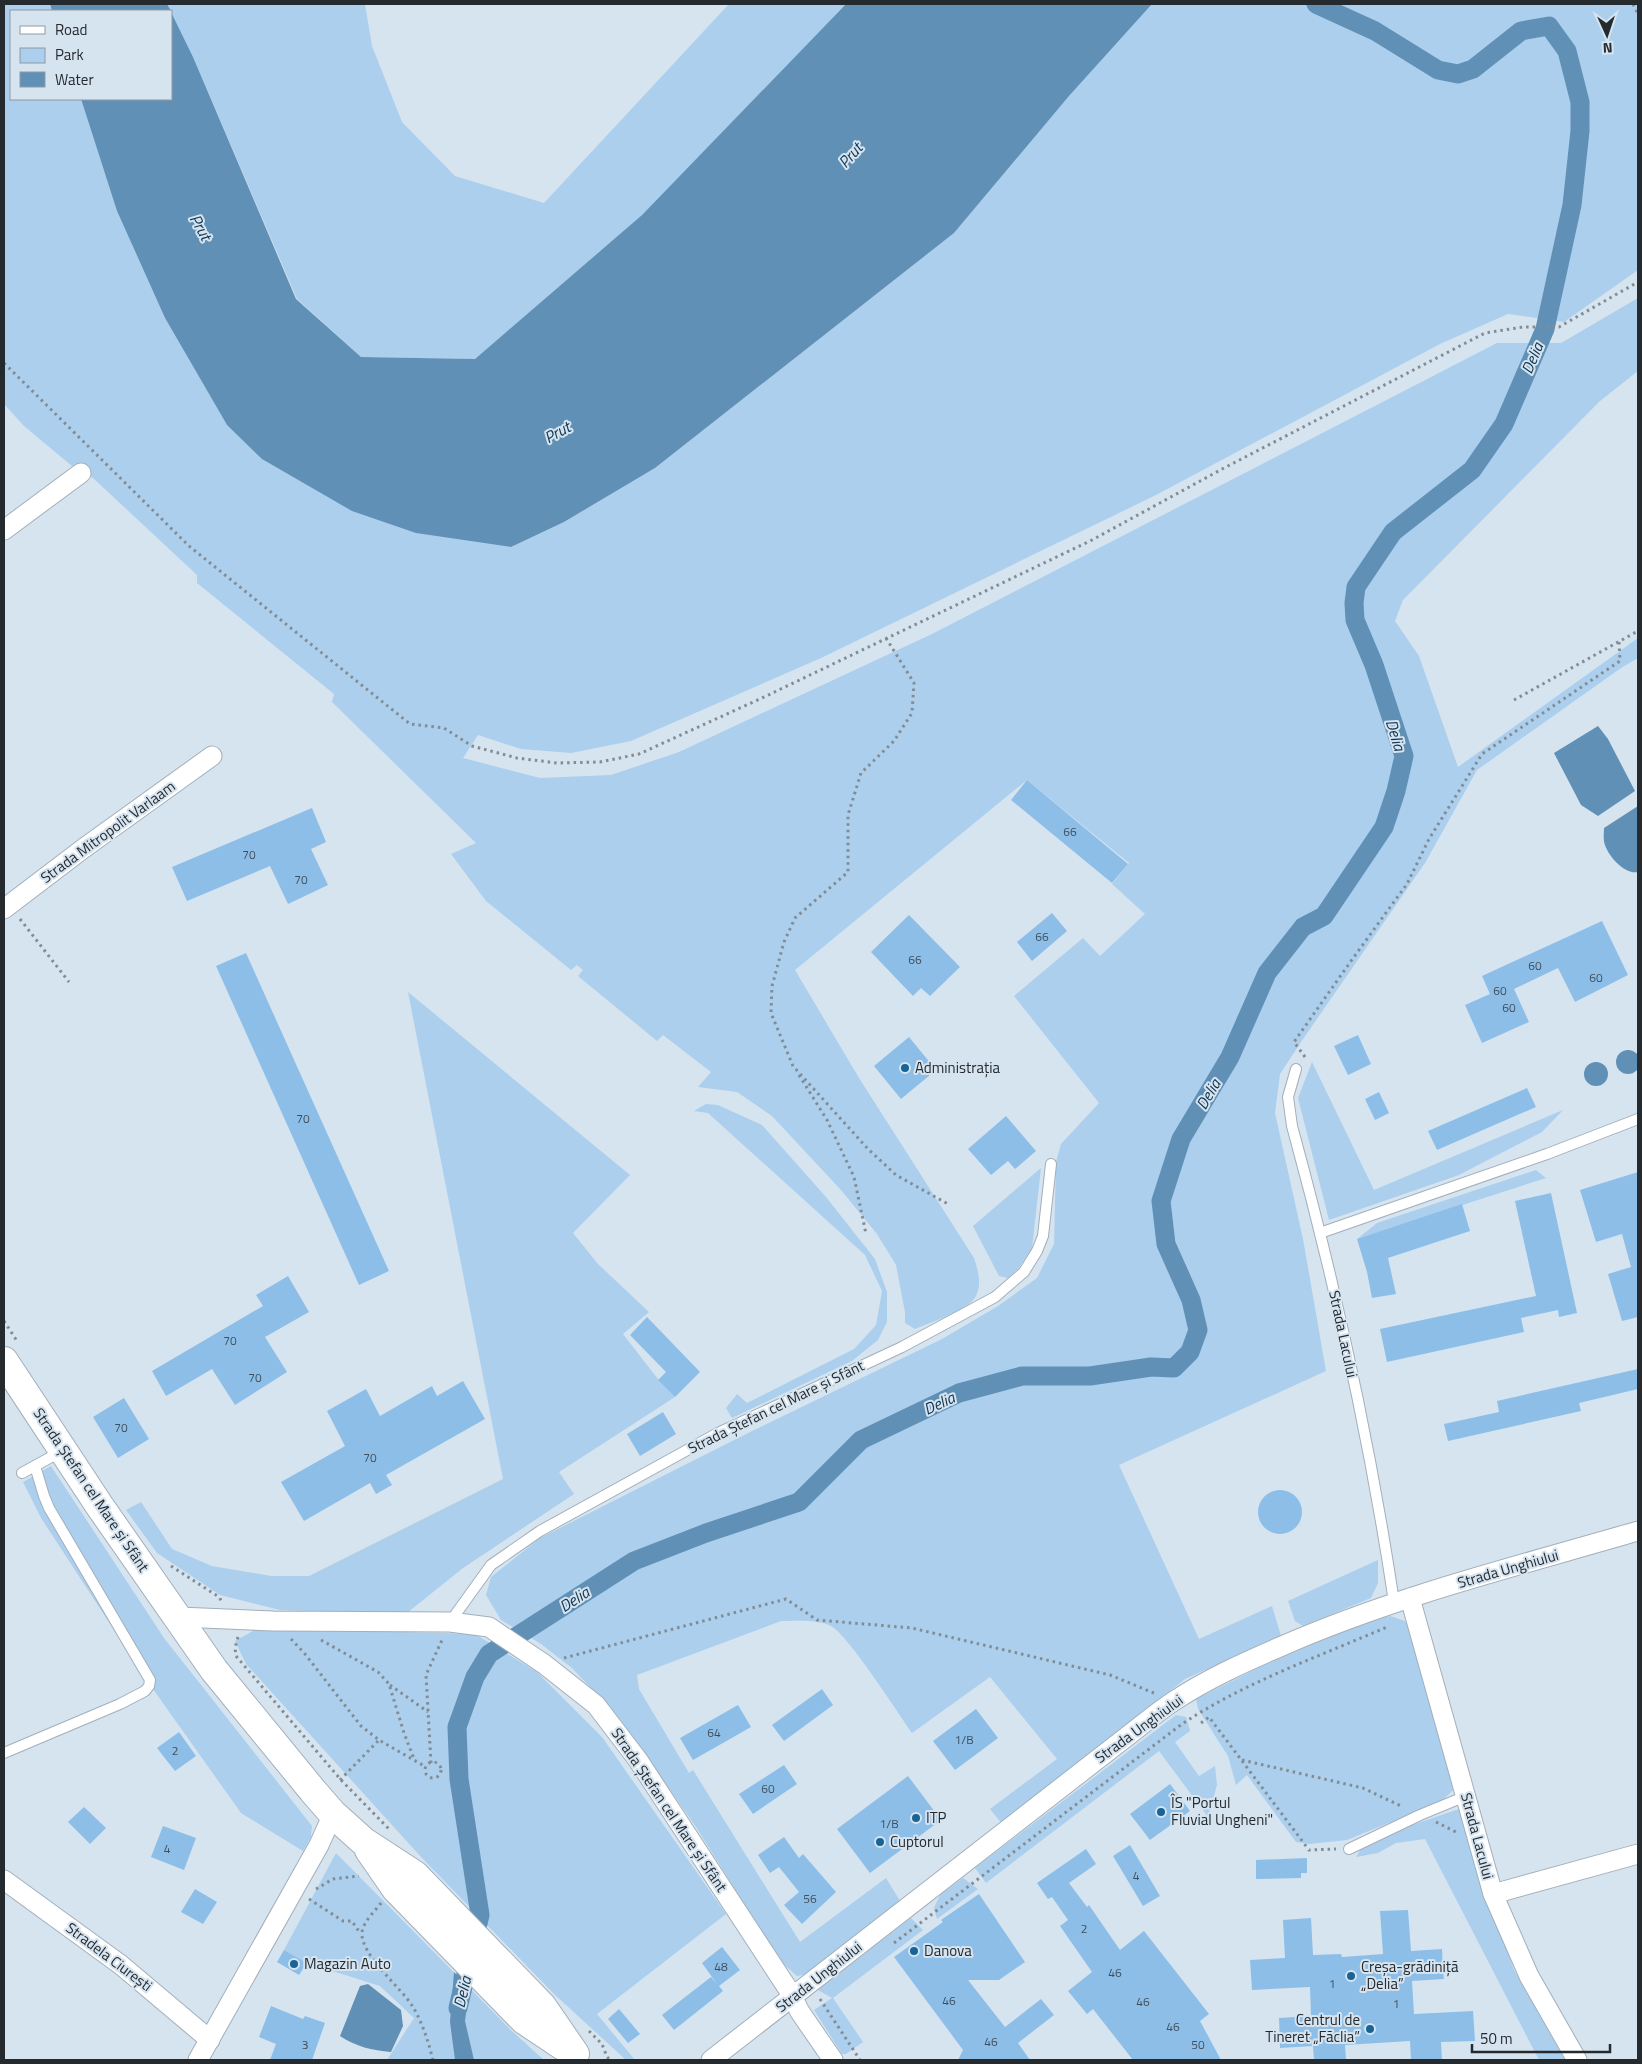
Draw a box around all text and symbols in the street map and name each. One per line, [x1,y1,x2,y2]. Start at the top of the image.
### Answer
legend [10,10,172,100]
north arrow [1582,10,1632,60]
text: Road [55,18,87,41]
text: N [1602,38,1613,59]
text: Park [55,43,84,66]
text: Water [55,68,94,91]
water label: Prut [832,136,869,173]
water label: Prut [184,209,219,246]
water label: Delia [1515,338,1550,377]
water label: Prut [539,414,576,449]
water label: Delia [1380,716,1412,755]
street label: Strada Mitropolit Varlaam [35,775,180,889]
house number: 66 [1063,822,1077,841]
house number: 70 [242,845,256,864]
house number: 70 [294,870,308,889]
house number: 66 [1035,927,1049,946]
house number: 66 [908,950,922,969]
house number: 60 [1528,956,1542,975]
house number: 60 [1589,968,1603,987]
house number: 60 [1493,981,1507,1000]
house number: 60 [1502,998,1516,1017]
place label: Administrația [915,1056,1000,1079]
marker: Administrația [899,1062,911,1074]
water label: Delia [1190,1073,1227,1114]
house number: 70 [296,1109,310,1128]
street label: Strada Lacului [1323,1288,1364,1380]
house number: 70 [223,1331,237,1350]
street label: Strada Ștefan cel Mare și Sfânt [684,1353,868,1459]
house number: 70 [248,1368,262,1387]
water label: Delia [919,1385,959,1421]
street label: Strada Ștefan cel Mare și Sfânt [28,1403,155,1577]
house number: 70 [114,1418,128,1437]
house number: 70 [363,1448,377,1467]
street label: Strada Unghiului [1455,1543,1561,1594]
water label: Delia [554,1580,595,1618]
street label: Strada Unghiului [1090,1689,1188,1769]
street label: Strada Ștefan cel Mare și Sfânt [606,1723,733,1897]
house number: 64 [707,1723,721,1742]
house number: 1/B [954,1730,974,1749]
house number: 2 [172,1741,178,1760]
house number: 60 [761,1779,775,1798]
street label: Strada Lacului [1455,1790,1500,1882]
place label: ÎS "Portul Fluvial Ungheni" [1170,1791,1273,1831]
place label: ITP [926,1806,947,1829]
marker: ÎS "Portul Fluvial Ungheni" [1155,1806,1167,1818]
marker: ITP [910,1812,922,1824]
house number: 1/B [879,1814,899,1833]
place label: Cuptorul [890,1830,944,1853]
marker: Cuptorul [874,1836,886,1848]
house number: 4 [164,1839,171,1858]
house number: 4 [1133,1866,1140,1885]
house number: 56 [803,1889,817,1908]
street label: Stradela Ciurești [61,1916,157,1997]
house number: 2 [1081,1919,1087,1938]
street label: Strada Unghiului [771,1935,867,2018]
place label: Danova [924,1939,972,1962]
marker: Danova [908,1945,920,1957]
place label: Magazin Auto [304,1952,391,1975]
place label: Creșa-grădiniță „Delia” [1361,1955,1459,1995]
house number: 48 [714,1957,728,1976]
marker: Magazin Auto [288,1958,300,1970]
house number: 46 [1108,1963,1122,1982]
marker: Creșa-grădiniță „Delia” [1345,1970,1357,1982]
water label: Delia [447,1973,477,2010]
house number: 1 [1329,1974,1335,1993]
house number: 46 [942,1991,956,2010]
house number: 46 [1136,1992,1150,2011]
house number: 1 [1393,1994,1399,2013]
place label: Centrul de Tineret „Făclia” [1265,2008,1360,2048]
house number: 46 [1166,2017,1180,2036]
scale bar [1472,2022,1610,2054]
marker: Centrul de Tineret „Făclia” [1364,2023,1376,2035]
text: 50 m [1480,2027,1513,2050]
house number: 46 [984,2032,998,2051]
house number: 3 [302,2035,308,2054]
house number: 50 [1191,2035,1205,2054]

